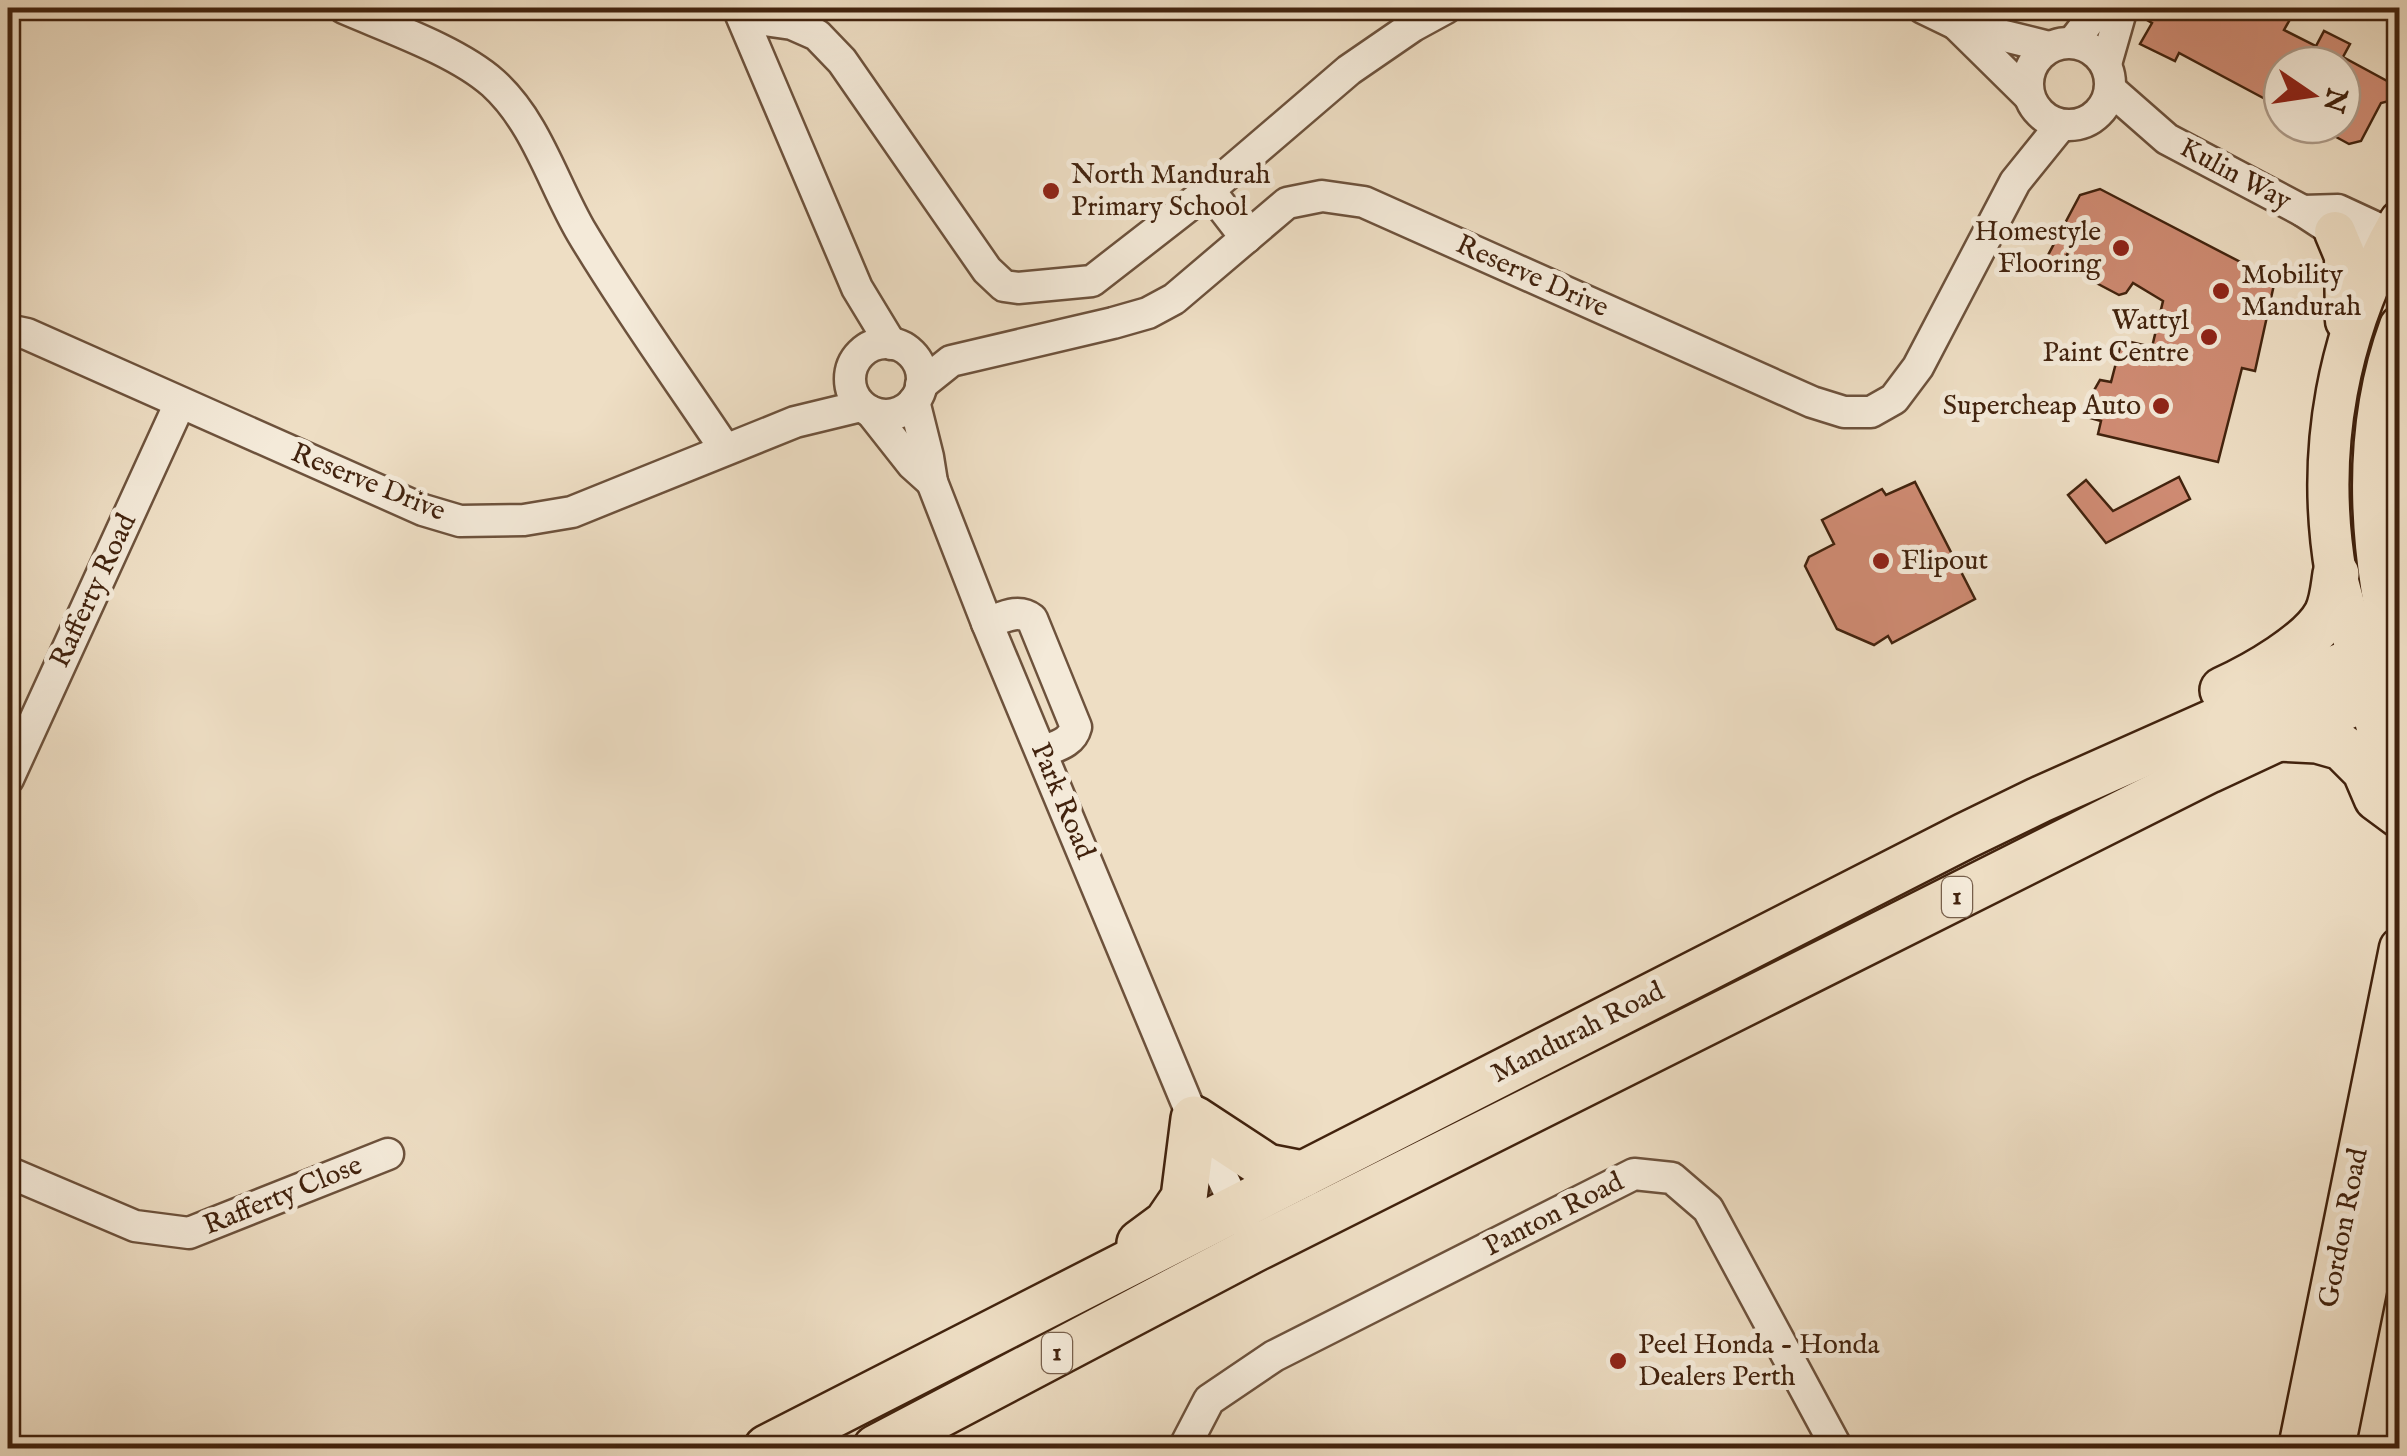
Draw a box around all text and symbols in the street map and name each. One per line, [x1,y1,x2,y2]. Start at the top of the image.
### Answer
north arrow [2262,45,2362,145]
text: N [2314,83,2354,116]
street label: Kulin Way [2173,131,2297,219]
place label: North Mandurah Primary School [1071,158,1271,225]
marker: North Mandurah Primary School [1040,180,1062,202]
place label: Homestyle Flooring [1975,215,2102,282]
street label: Reserve Drive [1450,228,1614,326]
marker: Homestyle Flooring [2110,237,2132,259]
place label: Mobility Mandurah [2241,258,2361,325]
marker: Mobility Mandurah [2210,280,2232,302]
place label: Wattyl Paint Centre [2042,304,2189,371]
marker: Wattyl Paint Centre [2198,326,2220,348]
place label: Supercheap Auto [1943,389,2141,424]
marker: Supercheap Auto [2150,395,2172,417]
street label: Reserve Drive [286,436,450,530]
street label: Rafferty Road [43,508,145,674]
place label: Flipout [1901,544,1989,579]
marker: Flipout [1870,550,1892,572]
street label: Park Road [1022,738,1102,864]
road number: 1 [1942,877,1972,917]
street label: Mandurah Road [1486,974,1670,1092]
street label: Gordon Road [2311,1145,2377,1311]
street label: Rafferty Close [199,1148,368,1244]
street label: Panton Road [1478,1165,1630,1265]
place label: Peel Honda - Honda Dealers Perth [1638,1328,1881,1395]
road number: 1 [1042,1333,1072,1373]
marker: Peel Honda - Honda Dealers Perth [1607,1350,1629,1372]

